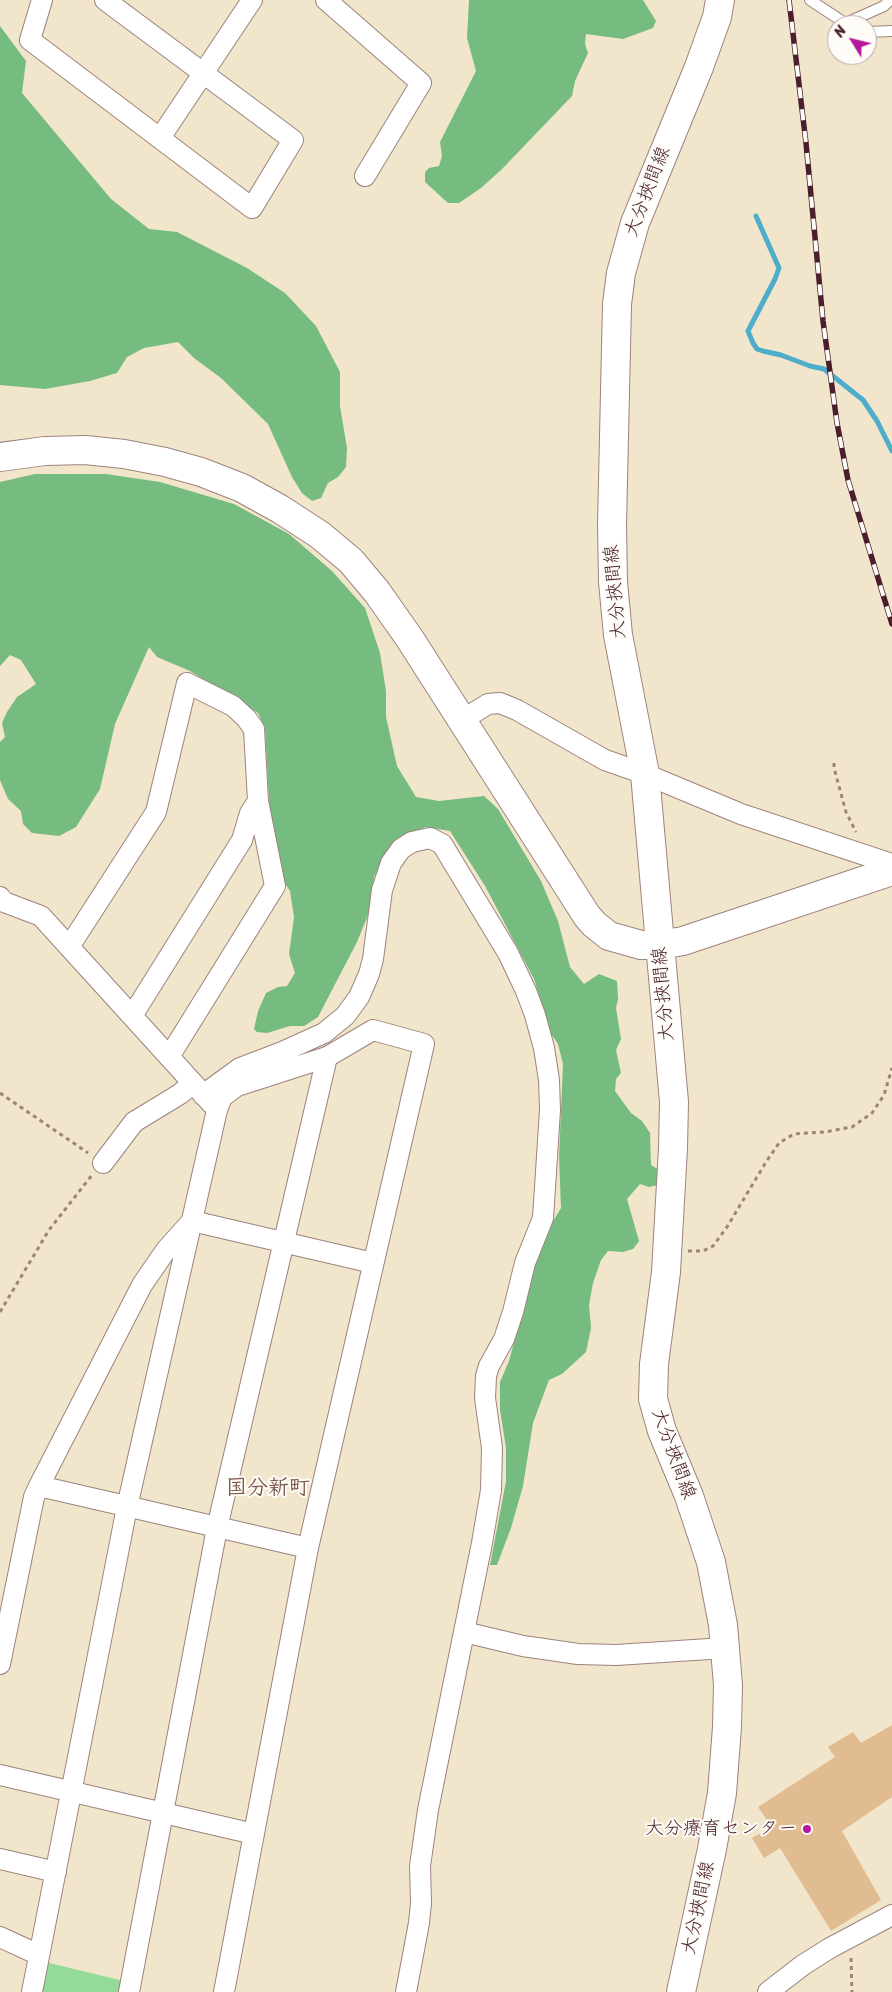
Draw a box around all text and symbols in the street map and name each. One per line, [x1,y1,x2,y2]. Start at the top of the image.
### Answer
north arrow [827,15,877,65]
text: N [827,20,853,43]
street label: 大分挾間線 [620,144,676,240]
street label: 大分挾間線 [601,544,631,640]
street label: 大分挾間線 [649,946,679,1042]
street label: 大分挾間線 [646,1405,700,1503]
district label: 国分新町 [226,1476,310,1502]
place label: 大分療育センター [645,1818,797,1840]
marker: 大分療育センター [801,1823,813,1835]
street label: 大分挾間線 [678,1859,720,1957]

